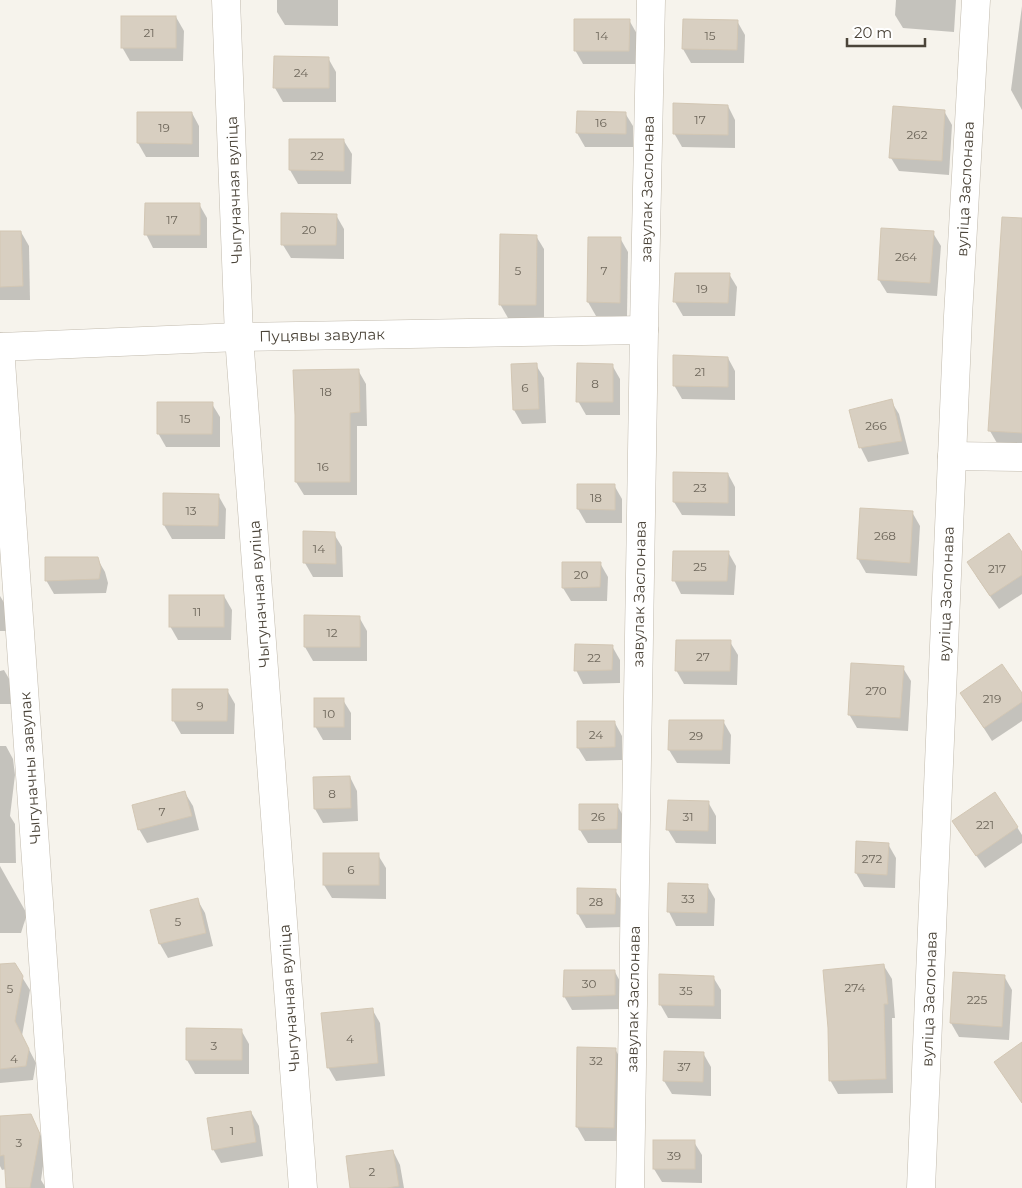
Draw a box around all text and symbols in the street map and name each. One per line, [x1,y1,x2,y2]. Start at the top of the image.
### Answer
scale bar [847,15,924,47]
text: 20 m [854,23,892,42]
house number: 21 [143,25,155,40]
house number: 14 [596,28,608,43]
house number: 15 [704,28,716,43]
house number: 24 [294,65,308,80]
house number: 17 [694,112,706,127]
house number: 16 [595,115,607,130]
street label: завулак Заслонава [636,115,658,263]
street label: Чыгуначная вуліца [222,116,246,264]
house number: 19 [158,120,170,135]
street label: вуліца Заслонава [952,121,978,257]
house number: 262 [907,127,928,142]
house number: 22 [310,148,324,163]
house number: 17 [166,212,178,227]
house number: 20 [302,222,316,237]
house number: 264 [895,249,917,264]
house number: 5 [515,263,522,278]
house number: 7 [600,263,608,278]
house number: 19 [696,281,708,296]
street label: Пуцявы завулак [259,324,385,346]
house number: 21 [694,364,706,379]
house number: 8 [591,376,599,391]
house number: 6 [521,380,529,395]
house number: 18 [320,384,332,399]
house number: 15 [179,411,191,426]
house number: 266 [865,418,887,433]
house number: 16 [317,459,329,474]
house number: 23 [693,480,707,495]
house number: 18 [590,490,602,505]
house number: 13 [185,503,197,518]
street label: Чыгуначная вуліца [244,520,274,668]
street label: завулак Заслонава [628,520,650,668]
street label: вуліца Заслонава [934,526,958,662]
house number: 268 [874,528,896,543]
house number: 14 [313,541,325,556]
house number: 25 [693,559,707,574]
house number: 217 [988,561,1006,576]
house number: 20 [574,567,588,582]
house number: 11 [193,604,201,619]
house number: 12 [326,625,338,640]
house number: 27 [696,649,710,664]
house number: 22 [587,650,601,665]
house number: 270 [865,683,887,698]
street label: Чыгуначны завулак [15,691,45,845]
house number: 219 [983,691,1001,706]
house number: 9 [196,698,204,713]
house number: 10 [323,706,335,721]
house number: 24 [589,727,603,742]
house number: 29 [689,728,703,743]
house number: 8 [328,786,336,801]
house number: 7 [158,804,166,819]
house number: 26 [591,809,605,824]
house number: 31 [682,809,694,824]
house number: 221 [976,817,994,832]
house number: 272 [862,851,883,866]
house number: 6 [347,862,355,877]
house number: 33 [681,891,695,906]
house number: 28 [589,894,604,909]
house number: 5 [175,914,182,929]
street label: Чыгуначная вуліца [274,924,304,1072]
street label: завулак Заслонава [622,925,644,1073]
street label: вуліца Заслонава [917,931,941,1067]
house number: 30 [582,976,596,991]
house number: 274 [844,980,866,995]
house number: 5 [7,981,14,996]
house number: 35 [679,983,693,998]
house number: 225 [967,992,987,1007]
house number: 4 [346,1031,354,1046]
house number: 3 [211,1038,218,1053]
house number: 4 [10,1051,18,1066]
house number: 32 [589,1053,603,1068]
house number: 37 [677,1059,691,1074]
house number: 1 [230,1123,234,1138]
house number: 3 [16,1135,23,1150]
house number: 39 [667,1148,681,1163]
house number: 2 [369,1164,376,1179]

